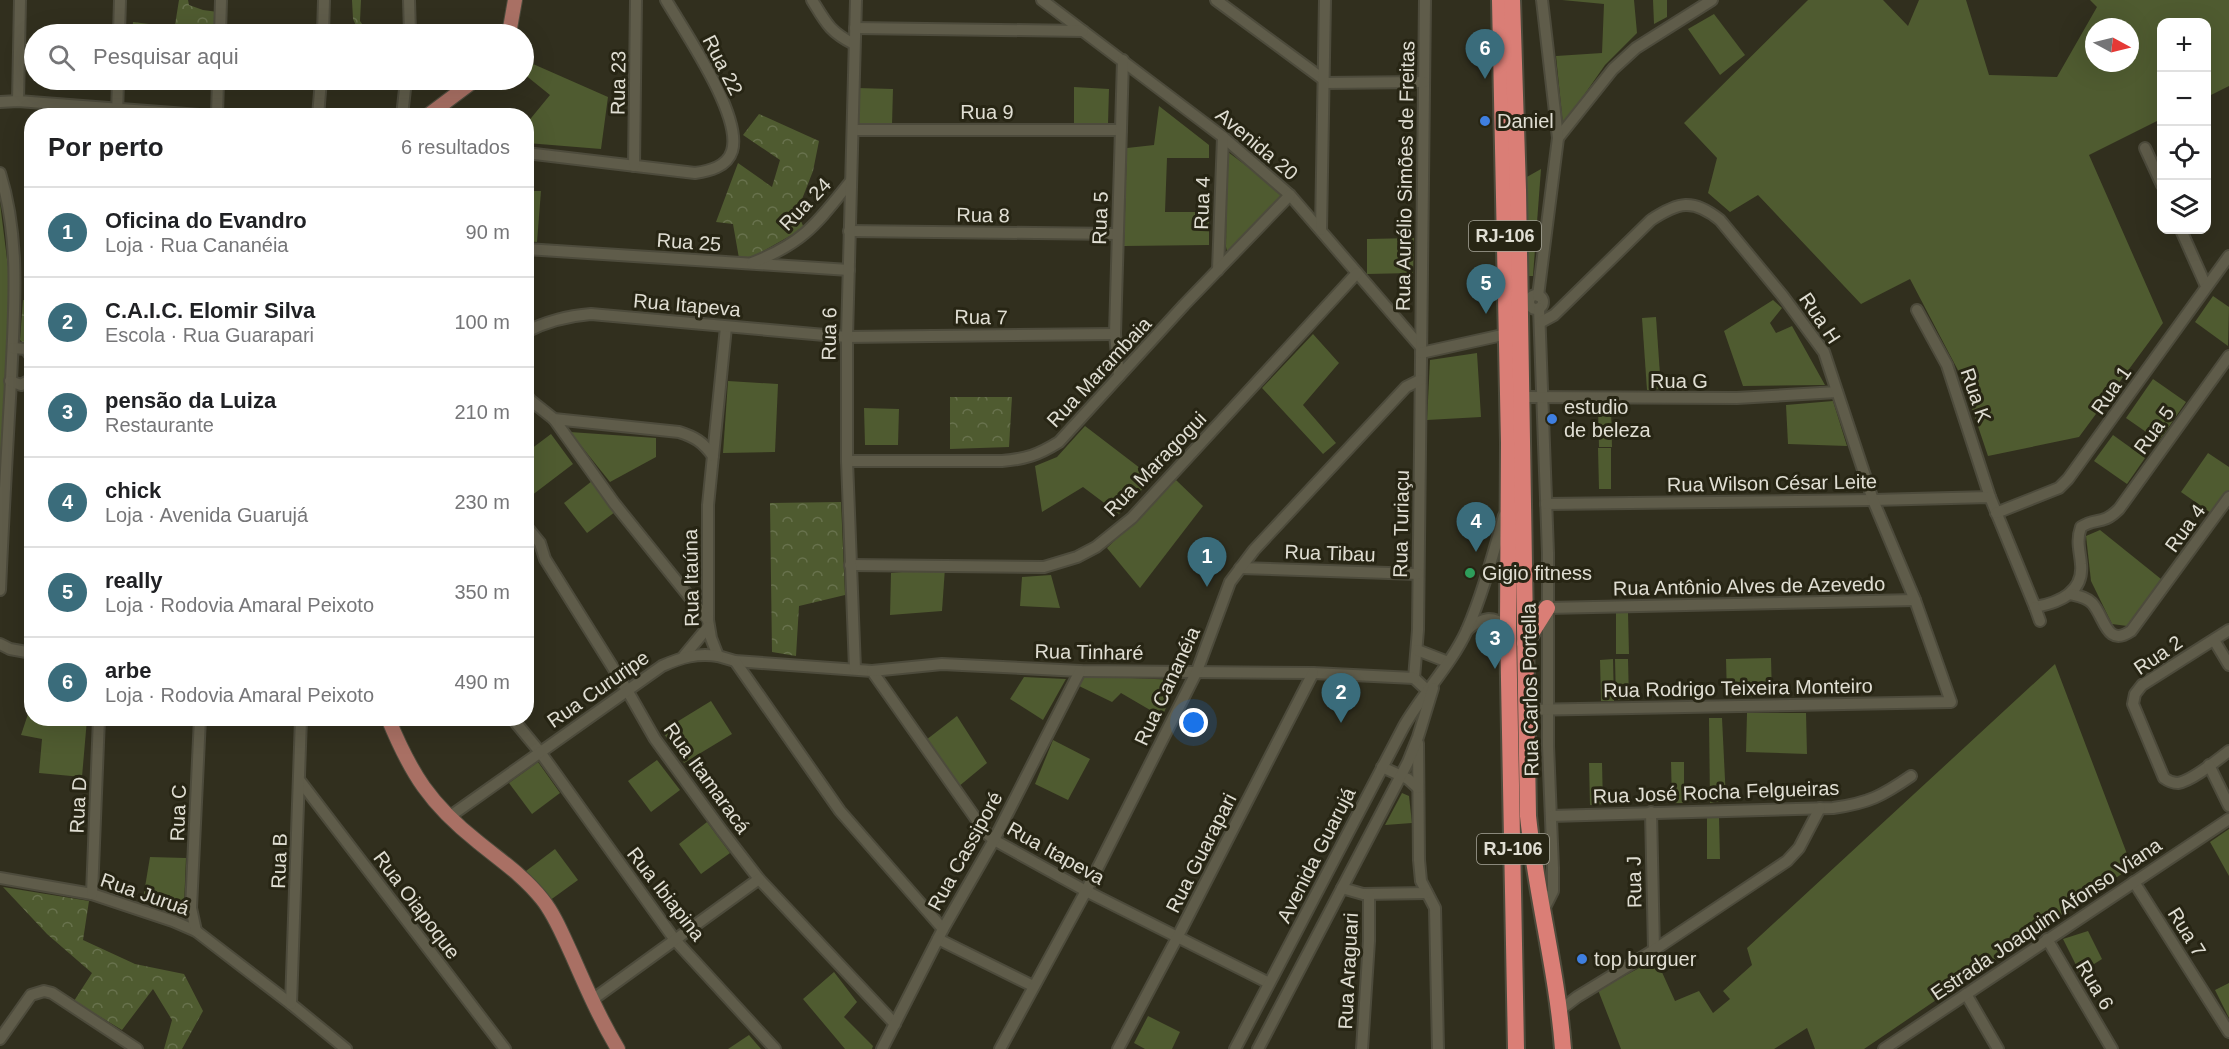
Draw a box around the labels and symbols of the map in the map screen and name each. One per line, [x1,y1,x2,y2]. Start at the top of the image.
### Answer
north arrow [2085,18,2139,72]
pin: 6 [1466,29,1504,79]
street label: Rua 22 [699,31,747,99]
street label: Rua Aurélio Simões de Freitas [1392,41,1418,311]
street label: Rua 23 [606,51,630,115]
street label: Rua 9 [960,101,1014,123]
street label: Avenida 20 [1212,104,1302,184]
place label: Daniel [1497,110,1554,132]
marker: Daniel [1478,114,1492,128]
street label: Rua 24 [775,173,835,235]
street label: Rua 4 [1190,176,1214,230]
street label: Rua 5 [1088,191,1112,245]
street label: Rua 8 [956,204,1010,226]
road number: RJ-106 [1469,221,1541,251]
street label: Rua 25 [656,229,722,255]
pin: 5 [1466,264,1506,314]
street label: Rua H [1795,288,1845,348]
street label: Rua Itapeva [632,289,743,321]
street label: Rua 7 [954,306,1008,328]
street label: Rua 6 [818,307,840,361]
street label: Rua Marambaia [1042,312,1156,432]
street label: Rua 1 [2087,362,2135,418]
street label: Rua K [1957,365,1996,425]
street label: Rua G [1650,370,1708,392]
place label: estudio de beleza [1564,396,1652,441]
street label: Rua 5 [2129,402,2179,458]
street label: Rua Maragogui [1100,407,1210,521]
marker: estudio de beleza [1545,412,1559,426]
street label: Rua Turiaçu [1389,470,1413,578]
street label: Rua Wilson César Leite [1667,470,1877,496]
street label: Rua 4 [2160,500,2210,556]
pin: 4 [1456,502,1496,552]
street label: Rua Itaúna [679,528,703,627]
pin: 1 [1188,538,1226,587]
street label: Rua Tibau [1284,540,1376,566]
place label: Gigio fitness [1482,562,1592,584]
marker: Gigio fitness [1463,566,1477,580]
street label: Rua Antônio Alves de Azevedo [1613,573,1885,599]
street label: Rua Carlos Portella [1517,602,1543,777]
pin: 3 [1476,620,1514,669]
street label: Rua Cananéia [1130,623,1204,749]
street label: Rua 2 [2130,631,2186,679]
street label: Rua Tinharé [1034,640,1144,664]
street label: Rua Cururipe [543,646,653,732]
pin: 2 [1322,674,1360,723]
street label: Rua Rodrigo Teixeira Monteiro [1603,675,1873,701]
your location [1179,708,1208,737]
street label: Rua Itamaracá [660,718,755,838]
street label: Rua D [66,776,90,834]
street label: Rua José Rocha Felgueiras [1592,777,1840,807]
street label: Avenida Guarujá [1272,783,1360,926]
street label: Rua C [166,784,190,842]
street label: Rua Cassiporé [923,788,1007,914]
street label: Rua Guarapari [1161,790,1241,916]
street label: Rua Itapeva [1003,817,1109,889]
street label: Rua B [267,833,291,889]
street label: Estrada Joaquim Afonso Viana [1927,833,2166,1004]
road number: RJ-106 [1477,834,1549,864]
street label: Rua Ibiapina [623,843,710,946]
street label: Rua Oiapoque [369,847,465,963]
street label: Rua J [1623,856,1645,908]
street label: Rua Juruá [98,869,193,920]
street label: Rua 7 [2164,904,2210,960]
street label: Rua Araguari [1334,912,1362,1030]
place label: top burguer [1594,948,1697,970]
marker: top burguer [1575,952,1589,966]
street label: Rua 6 [2072,956,2118,1014]

